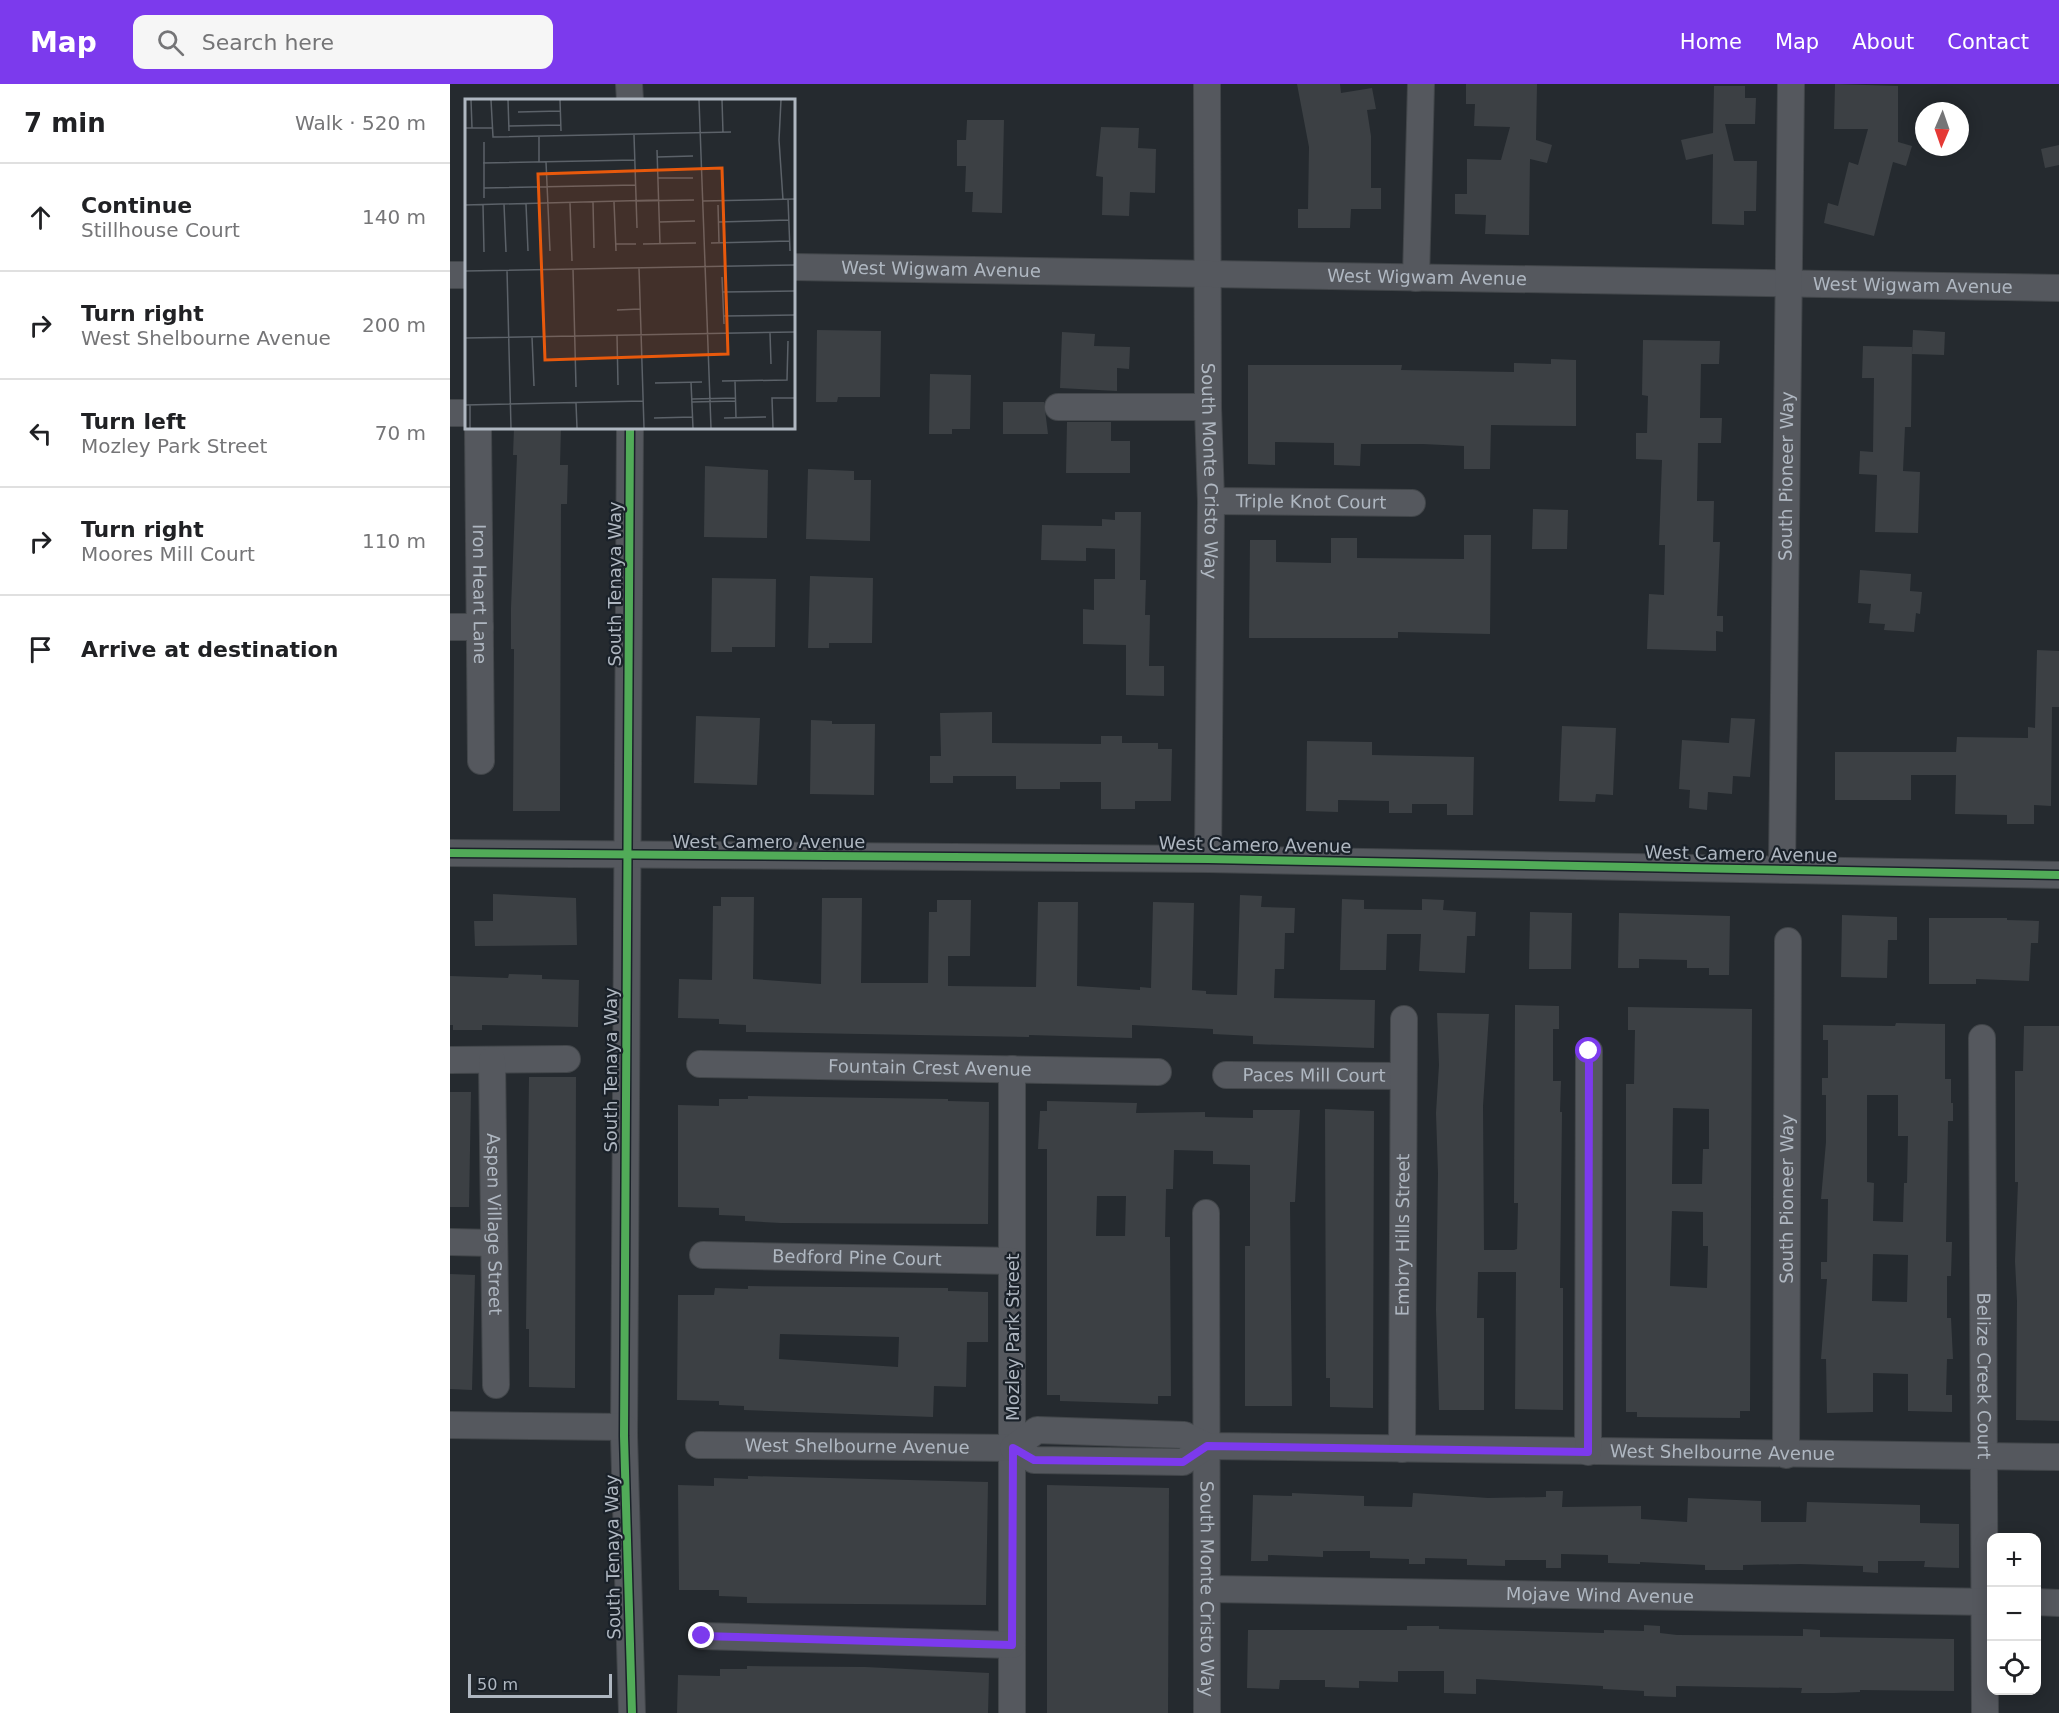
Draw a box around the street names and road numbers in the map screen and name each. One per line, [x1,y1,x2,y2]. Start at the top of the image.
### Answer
street label: West Wigwam Avenue [841,257,1041,281]
street label: West Wigwam Avenue [1327,265,1527,289]
street label: West Wigwam Avenue [1813,273,2013,297]
street label: South Monte Cristo Way [1198,363,1222,580]
street label: South Pioneer Way [1775,391,1797,561]
street label: Triple Knot Court [1235,490,1386,513]
street label: South Tenaya Way [604,501,625,667]
street label: Iron Heart Lane [469,524,491,664]
street label: West Camero Avenue [673,831,865,852]
street label: West Camero Avenue [1158,832,1352,857]
street label: West Camero Avenue [1644,841,1838,866]
street label: South Tenaya Way [600,987,621,1153]
street label: Fountain Crest Avenue [828,1055,1032,1080]
street label: Paces Mill Court [1242,1064,1386,1086]
street label: South Pioneer Way [1776,1114,1797,1284]
street label: Aspen Village Street [483,1133,506,1315]
street label: Embry Hills Street [1392,1154,1413,1316]
street label: Bedford Pine Court [772,1245,942,1270]
street label: Mozley Park Street [1002,1253,1023,1421]
street label: Belize Creek Court [1973,1292,1995,1460]
street label: West Shelbourne Avenue [744,1434,970,1458]
street label: West Shelbourne Avenue [1610,1440,1835,1464]
street label: South Tenaya Way [601,1474,624,1640]
street label: South Monte Cristo Way [1197,1481,1218,1698]
street label: Mojave Wind Avenue [1506,1583,1694,1607]

